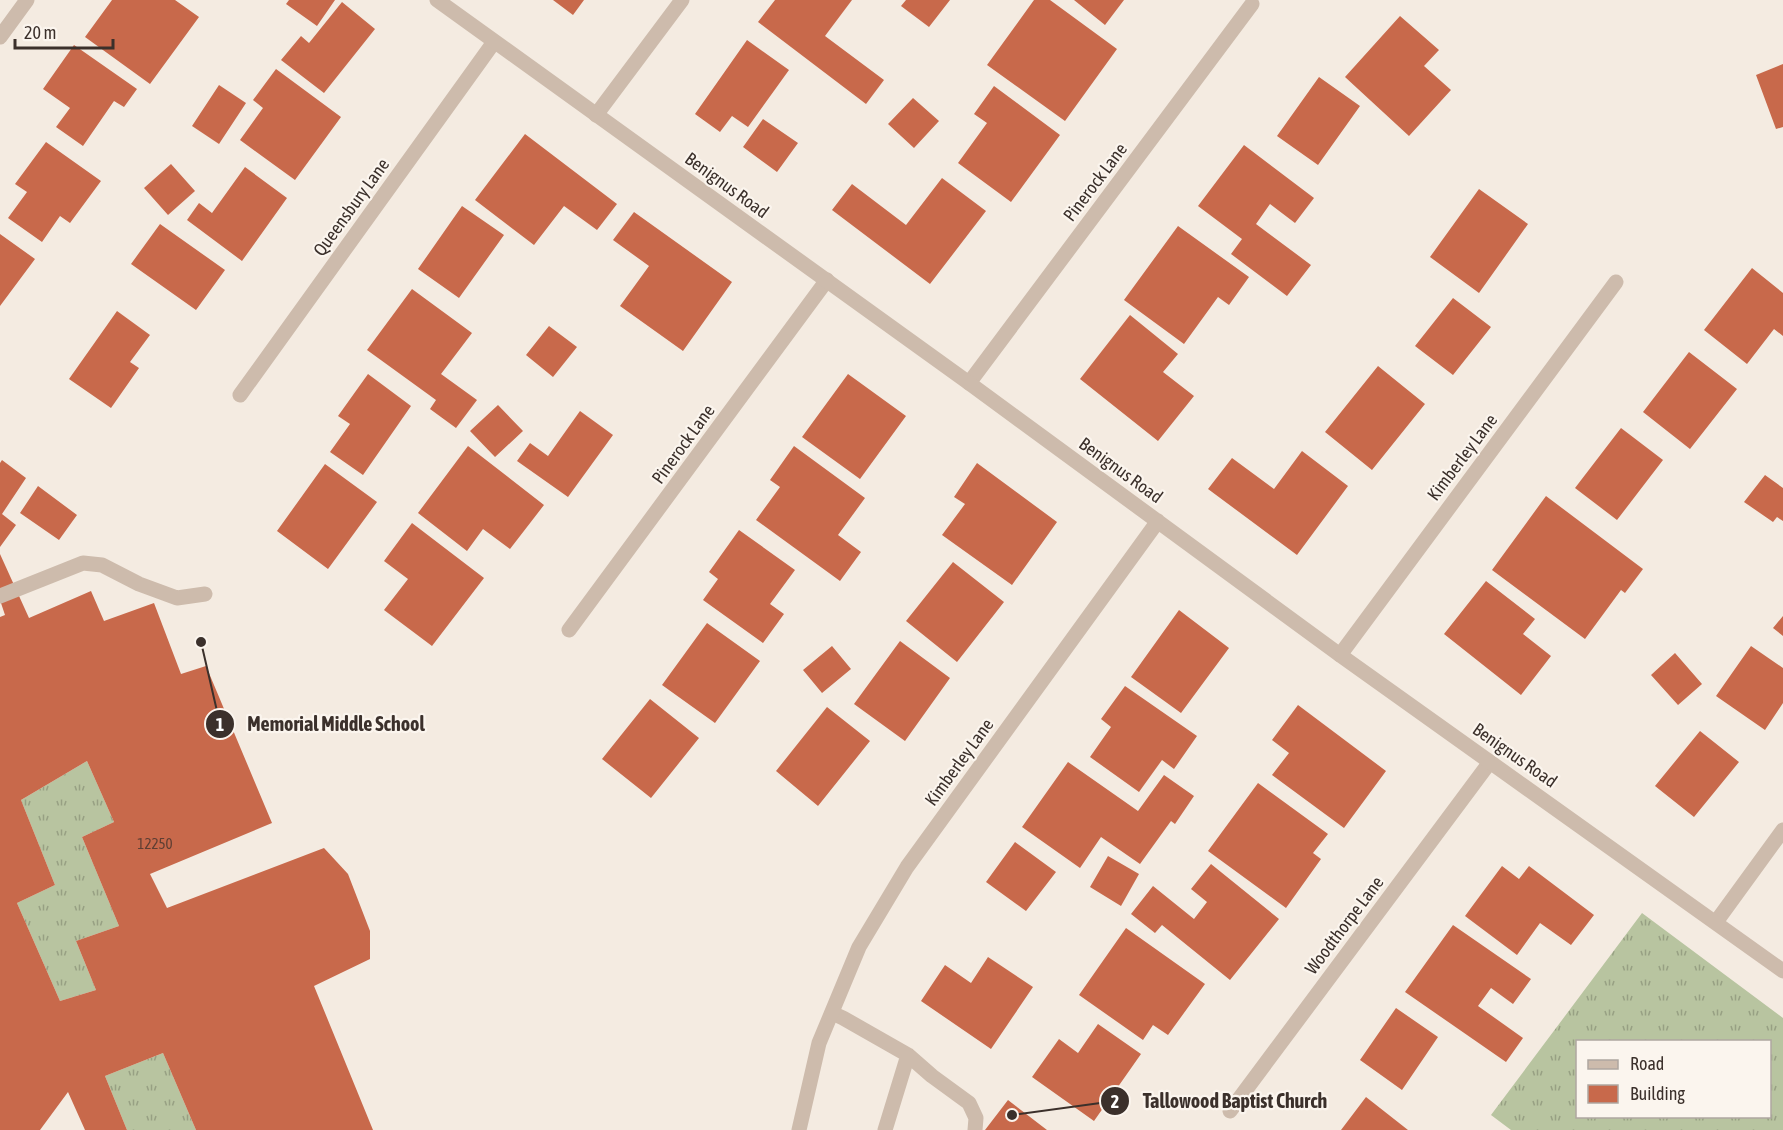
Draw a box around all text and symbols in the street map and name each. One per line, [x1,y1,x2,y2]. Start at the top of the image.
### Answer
scale bar [15,12,112,50]
text: 20 m [24,22,56,43]
street label: Pinerock Lane [1059,139,1131,225]
street label: Benignus Road [681,148,773,222]
street label: Queensbury Lane [309,154,393,260]
street label: Pinerock Lane [647,400,719,488]
street label: Kimberley Lane [1423,410,1501,504]
street label: Benignus Road [1075,433,1167,507]
callout: Memorial Middle School [205,705,436,743]
text: Memorial Middle School [247,712,425,735]
text: 1 [216,714,224,735]
street label: Kimberley Lane [920,714,998,810]
street label: Benignus Road [1469,718,1561,792]
house number: 12250 [137,835,173,852]
street label: Woodthorpe Lane [1300,872,1388,978]
legend [1576,1040,1771,1118]
text: Road [1630,1053,1664,1074]
callout: Tallowood Baptist Church [1100,1082,1339,1120]
text: Building [1630,1083,1685,1104]
text: Tallowood Baptist Church [1143,1089,1327,1112]
text: 2 [1111,1091,1119,1112]

